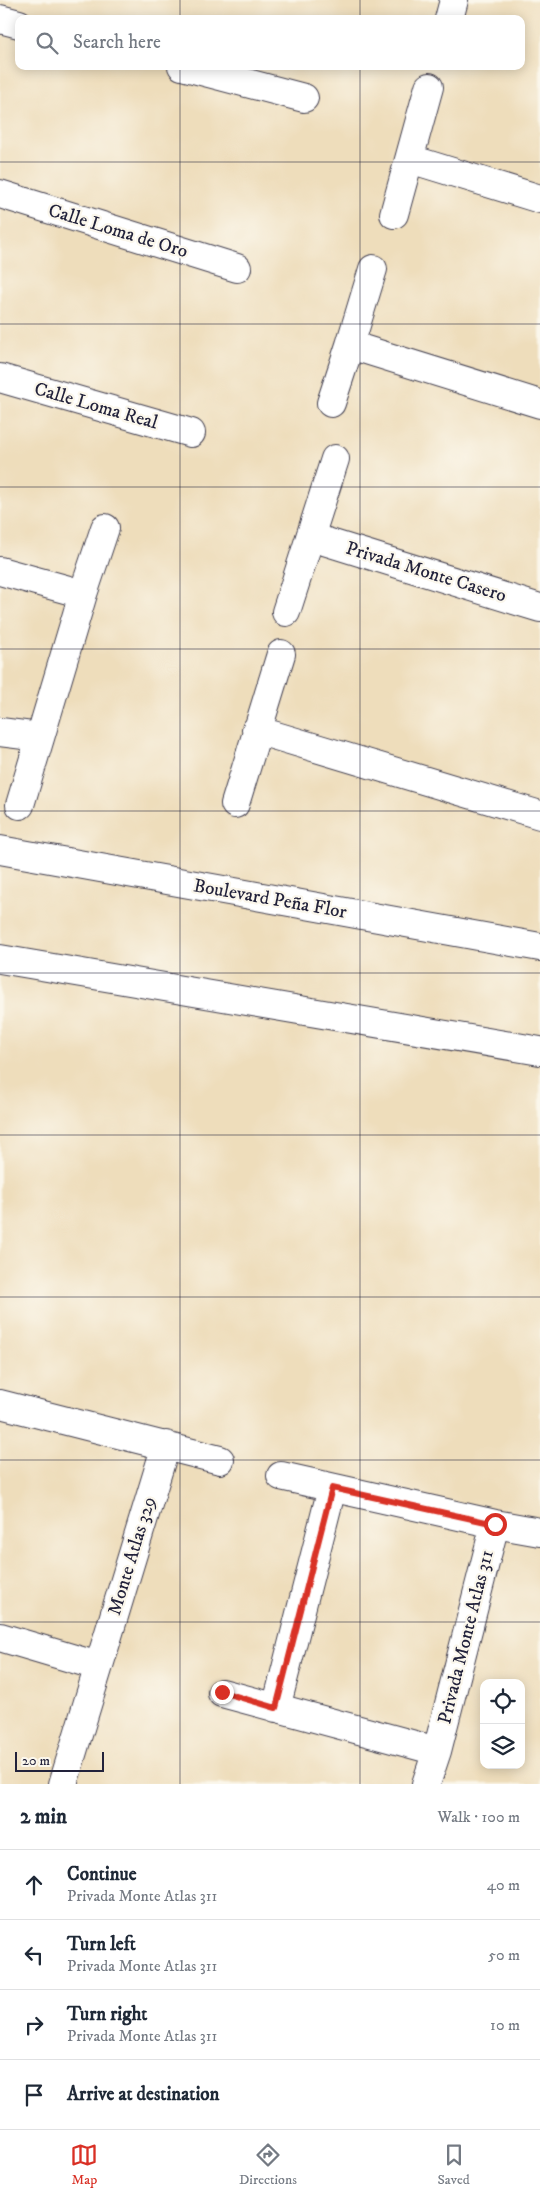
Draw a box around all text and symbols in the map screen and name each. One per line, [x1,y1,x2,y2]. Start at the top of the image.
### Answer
search box [15,15,525,70]
icon: search [33,29,61,57]
text: Search here [73,31,161,54]
street label: Calle Loma de Oro [46,199,190,263]
street label: Calle Loma Real [32,377,161,435]
street label: Privada Monte Casero [343,537,509,607]
street label: Boulevard Peña Flor [192,874,348,924]
street label: Monte Atlas 329 [103,1494,161,1618]
route start [484,1513,507,1536]
street label: Privada Monte Atlas 311 [433,1548,499,1726]
map controls [480,1679,525,1769]
button: locate [480,1679,525,1724]
route end [211,1681,234,1704]
button: layers [480,1724,525,1769]
scale bar [15,1749,104,1772]
text: 20 m [22,1752,50,1770]
text: 2 min [20,1804,67,1830]
text: Walk · 100 m [438,1807,520,1827]
text: Continue [67,1863,137,1886]
icon: ahead [20,1871,48,1899]
text: 40 m [487,1875,520,1895]
text: Privada Monte Atlas 311 [67,1886,217,1906]
text: Turn left [67,1933,136,1956]
icon: left [20,1941,48,1969]
text: 50 m [488,1945,520,1965]
text: Privada Monte Atlas 311 [67,1956,217,1976]
text: Turn right [67,2003,147,2026]
icon: right [20,2011,48,2039]
text: 10 m [490,2015,520,2035]
text: Privada Monte Atlas 311 [67,2026,217,2046]
icon: arrive [20,2081,48,2109]
text: Arrive at destination [67,2083,219,2106]
tab: Map [70,2141,98,2189]
tab: Directions [239,2141,297,2189]
tab: Saved [438,2141,470,2189]

